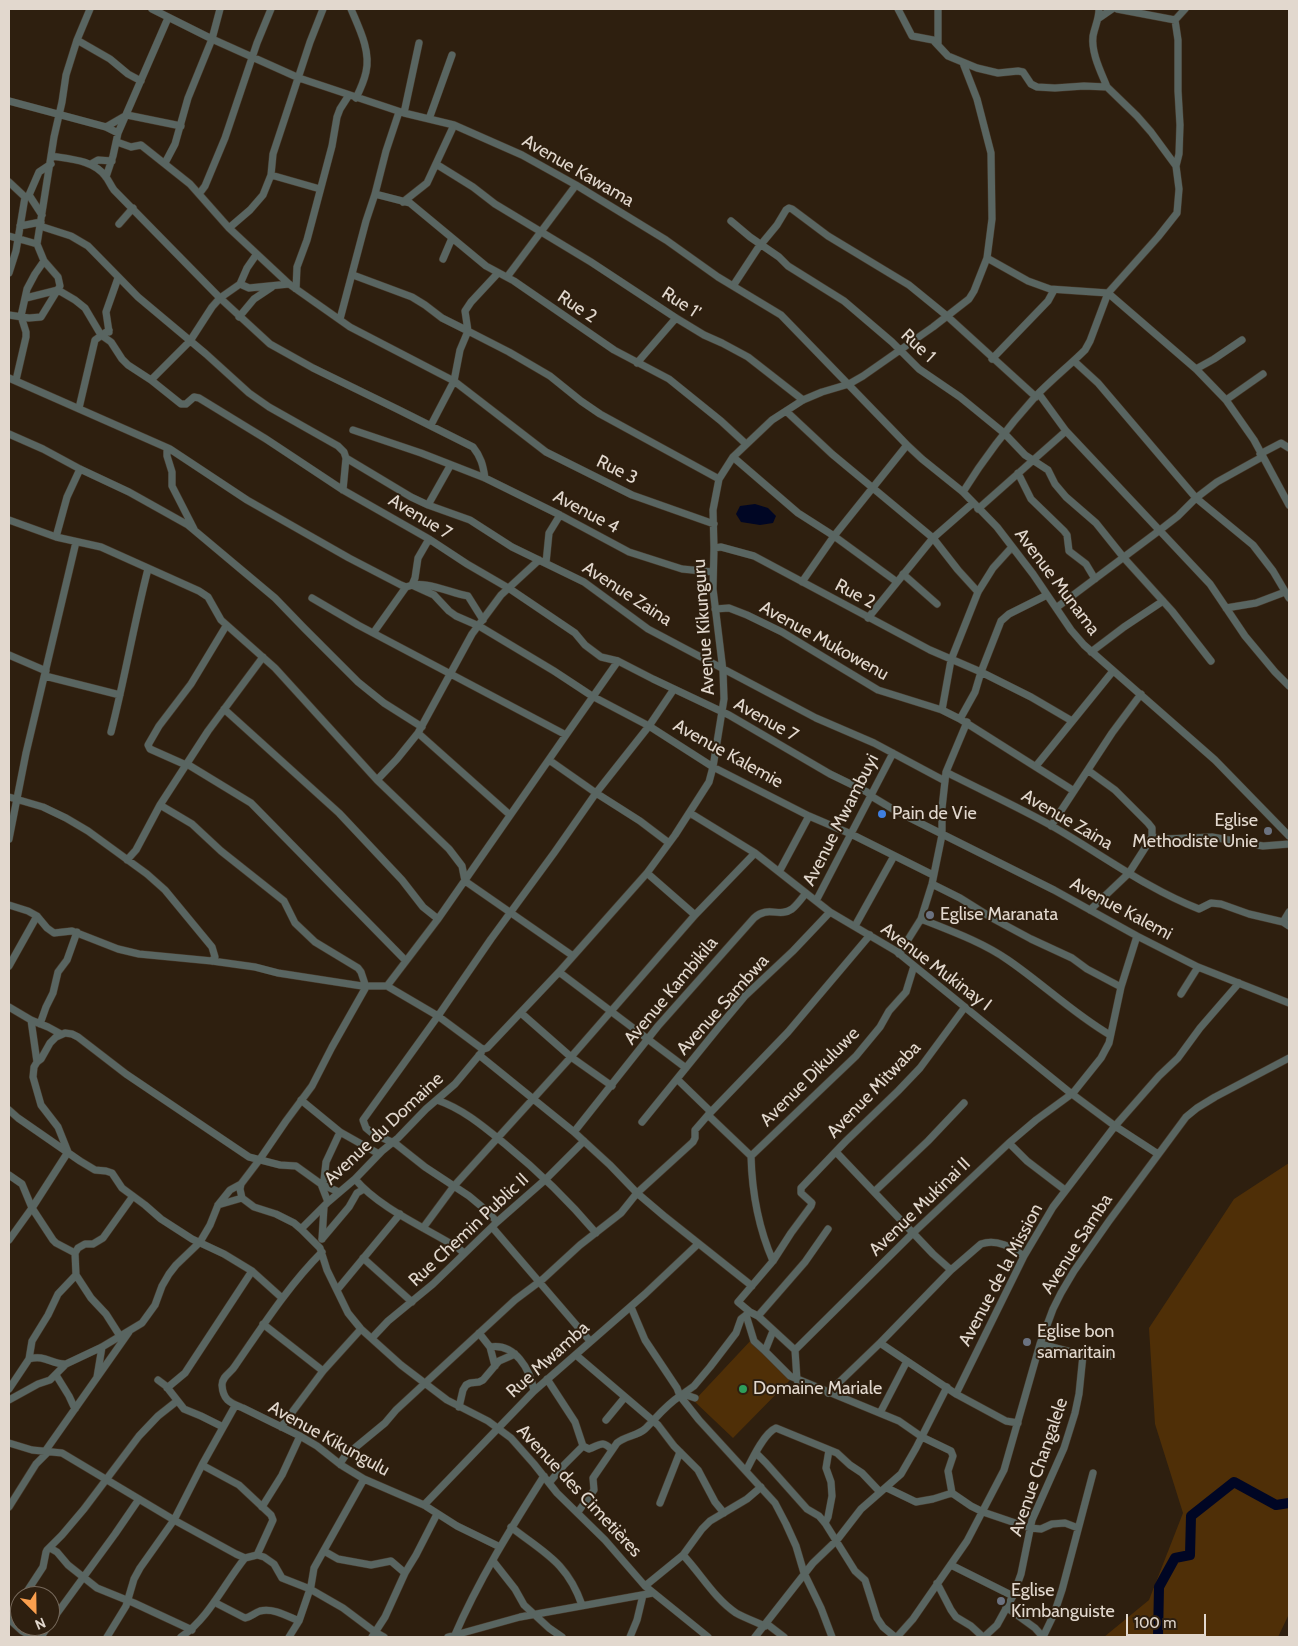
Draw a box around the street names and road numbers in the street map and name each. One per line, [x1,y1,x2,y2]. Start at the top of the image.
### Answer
street label: Avenue Kawama [518,130,638,212]
street label: Rue 1' [657,282,705,324]
street label: Rue 2 [553,286,601,328]
street label: Rue 1 [896,325,940,367]
street label: Rue 3 [593,451,641,489]
street label: Avenue 4 [549,486,623,538]
street label: Avenue 7 [384,490,456,544]
street label: Avenue Munama [1010,524,1104,640]
street label: Avenue Zaina [578,557,676,631]
street label: Avenue Kikunguru [688,558,720,696]
street label: Rue 2 [831,574,879,614]
street label: Avenue Mukowenu [756,597,892,685]
street label: Avenue 7 [730,694,802,746]
street label: Avenue Kalemie [669,715,787,793]
street label: Avenue Mwambuyi [798,750,884,890]
street label: Avenue Zaina [1017,785,1117,855]
street label: Avenue Kalemi [1066,873,1176,945]
street label: Avenue Mukinay I [876,918,996,1016]
street label: Avenue Kambikila [620,933,722,1049]
street label: Avenue Sambwa [672,950,774,1060]
street label: Avenue Dikuluwe [756,1023,864,1131]
street label: Avenue Mitwaba [823,1037,925,1143]
street label: Avenue du Domaine [320,1068,448,1190]
street label: Avenue Mukinai II [865,1153,975,1261]
street label: Rue Chemin Public II [405,1169,533,1291]
street label: Avenue Samba [1037,1190,1117,1298]
street label: Avenue de la Mission [954,1200,1048,1350]
street label: Rue Mwamba [502,1317,594,1403]
street label: Avenue Changalele [1005,1395,1073,1539]
street label: Avenue Kikungulu [265,1397,393,1481]
street label: Avenue des Cimetières [512,1420,646,1562]

